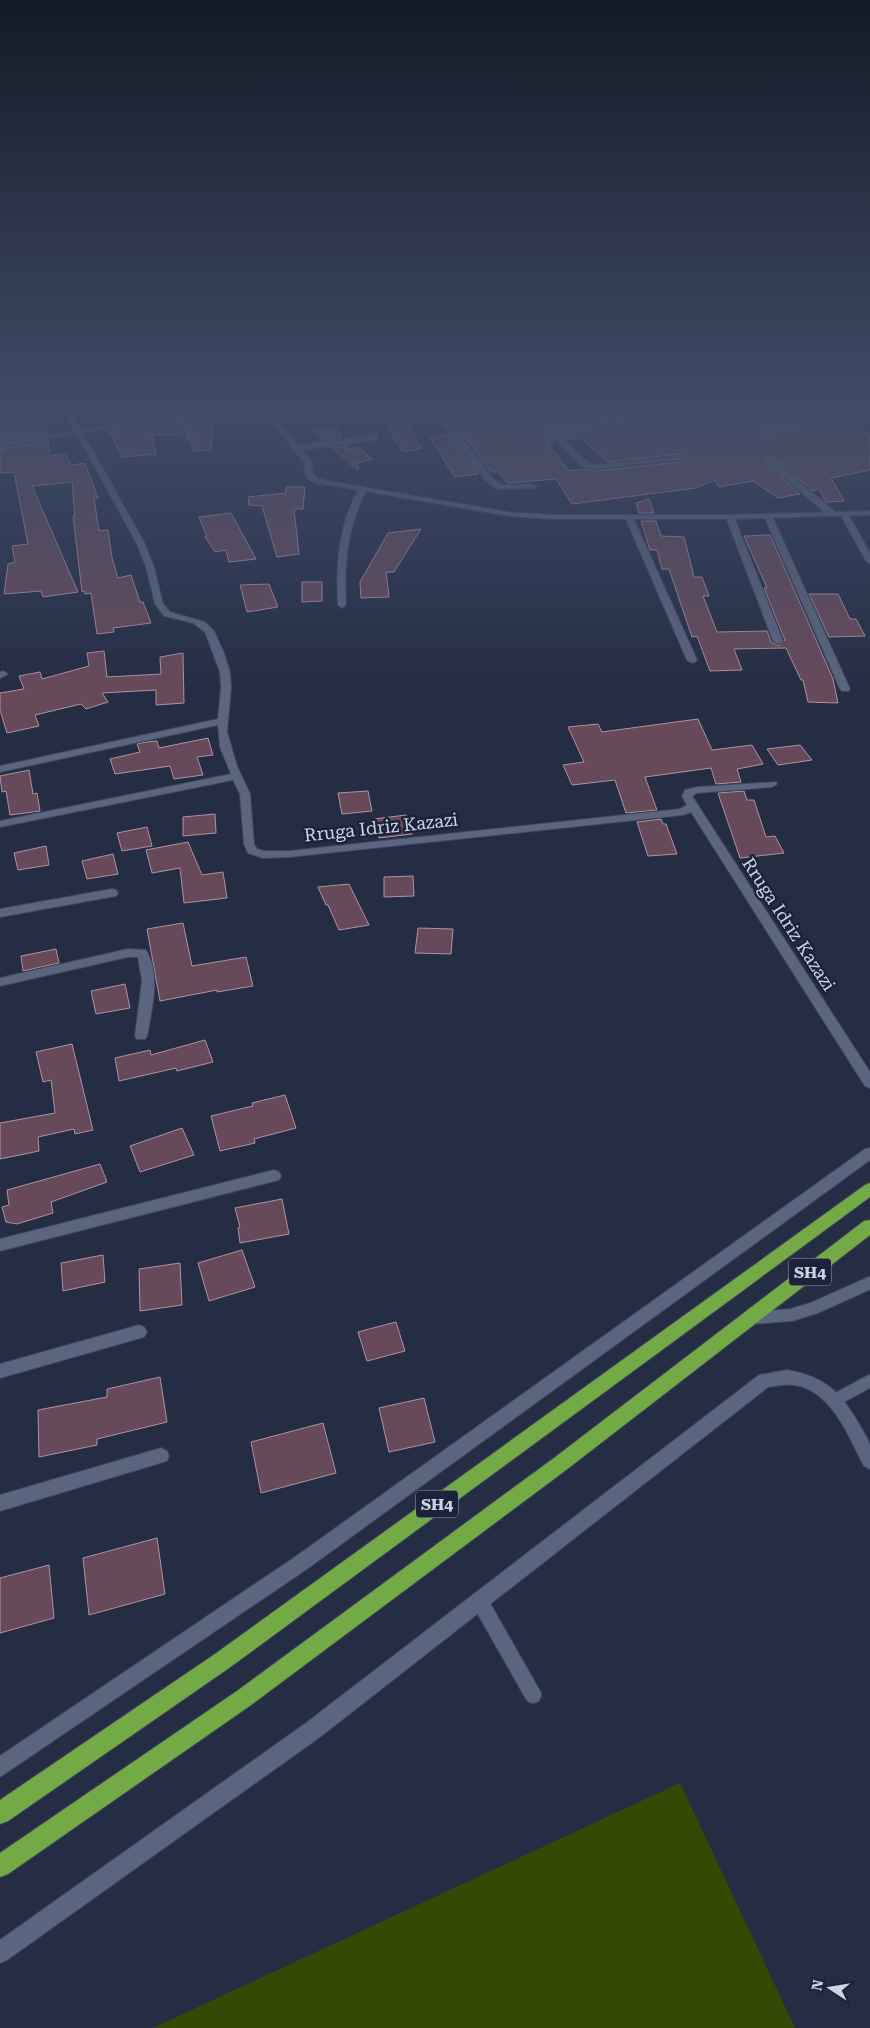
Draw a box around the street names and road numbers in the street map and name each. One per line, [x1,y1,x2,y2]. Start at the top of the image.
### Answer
street label: Rruga Idriz Kazazi [303,808,459,846]
street label: Rruga Idriz Kazazi [738,853,840,995]
road number: SH4 [789,1258,831,1286]
road number: SH4 [416,1490,458,1518]

